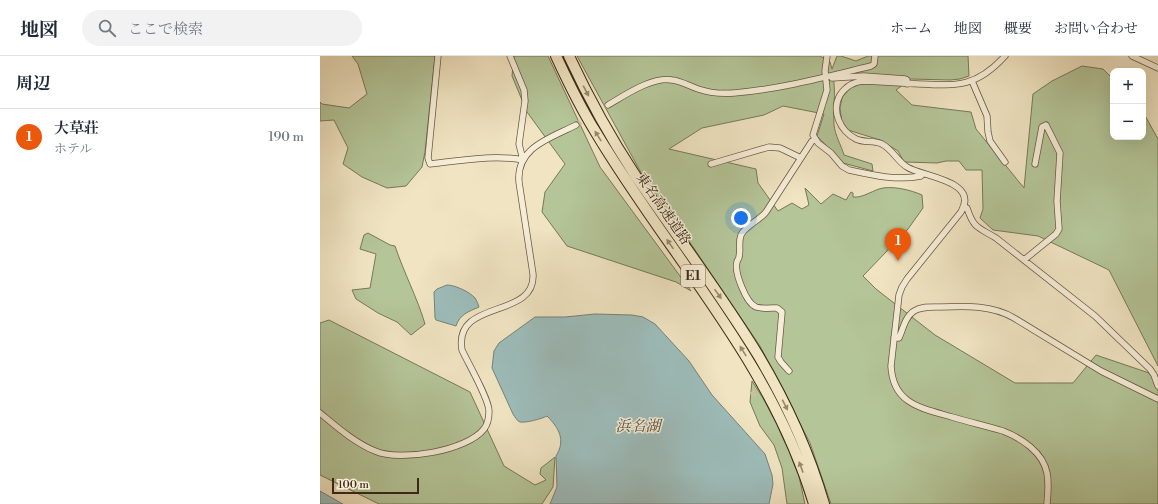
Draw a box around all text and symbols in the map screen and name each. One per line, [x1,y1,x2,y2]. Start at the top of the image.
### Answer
search box [82,10,362,46]
icon: search [96,17,118,39]
text: 地図 [20,18,58,42]
text: ここで検索 [128,20,203,39]
text: ホーム [890,20,932,38]
text: 地図 [954,20,982,38]
text: 概要 [1004,20,1032,38]
text: お問い合わせ [1054,20,1138,38]
map controls [1110,68,1146,140]
button: + [1110,68,1146,104]
text: 周辺 [16,73,50,95]
one-way arrow [583,85,589,97]
button: − [1110,104,1146,140]
text: 大草荘 [54,119,99,138]
text: 1 [26,129,32,145]
text: 190 m [268,129,304,145]
one-way arrow [594,130,601,142]
text: ホテル [54,141,92,157]
street label: 東名高速道路 [632,169,694,249]
your location [731,208,751,228]
pin: 1 [885,228,911,261]
one-way arrow [666,238,674,249]
road number: E1 [681,265,705,287]
one-way arrow [714,289,722,299]
one-way arrow [740,345,747,357]
one-way arrow [782,399,788,411]
water label: 浜名湖 [615,417,663,436]
one-way arrow [798,461,804,473]
scale bar [332,476,419,495]
text: 100 m [338,478,369,492]

